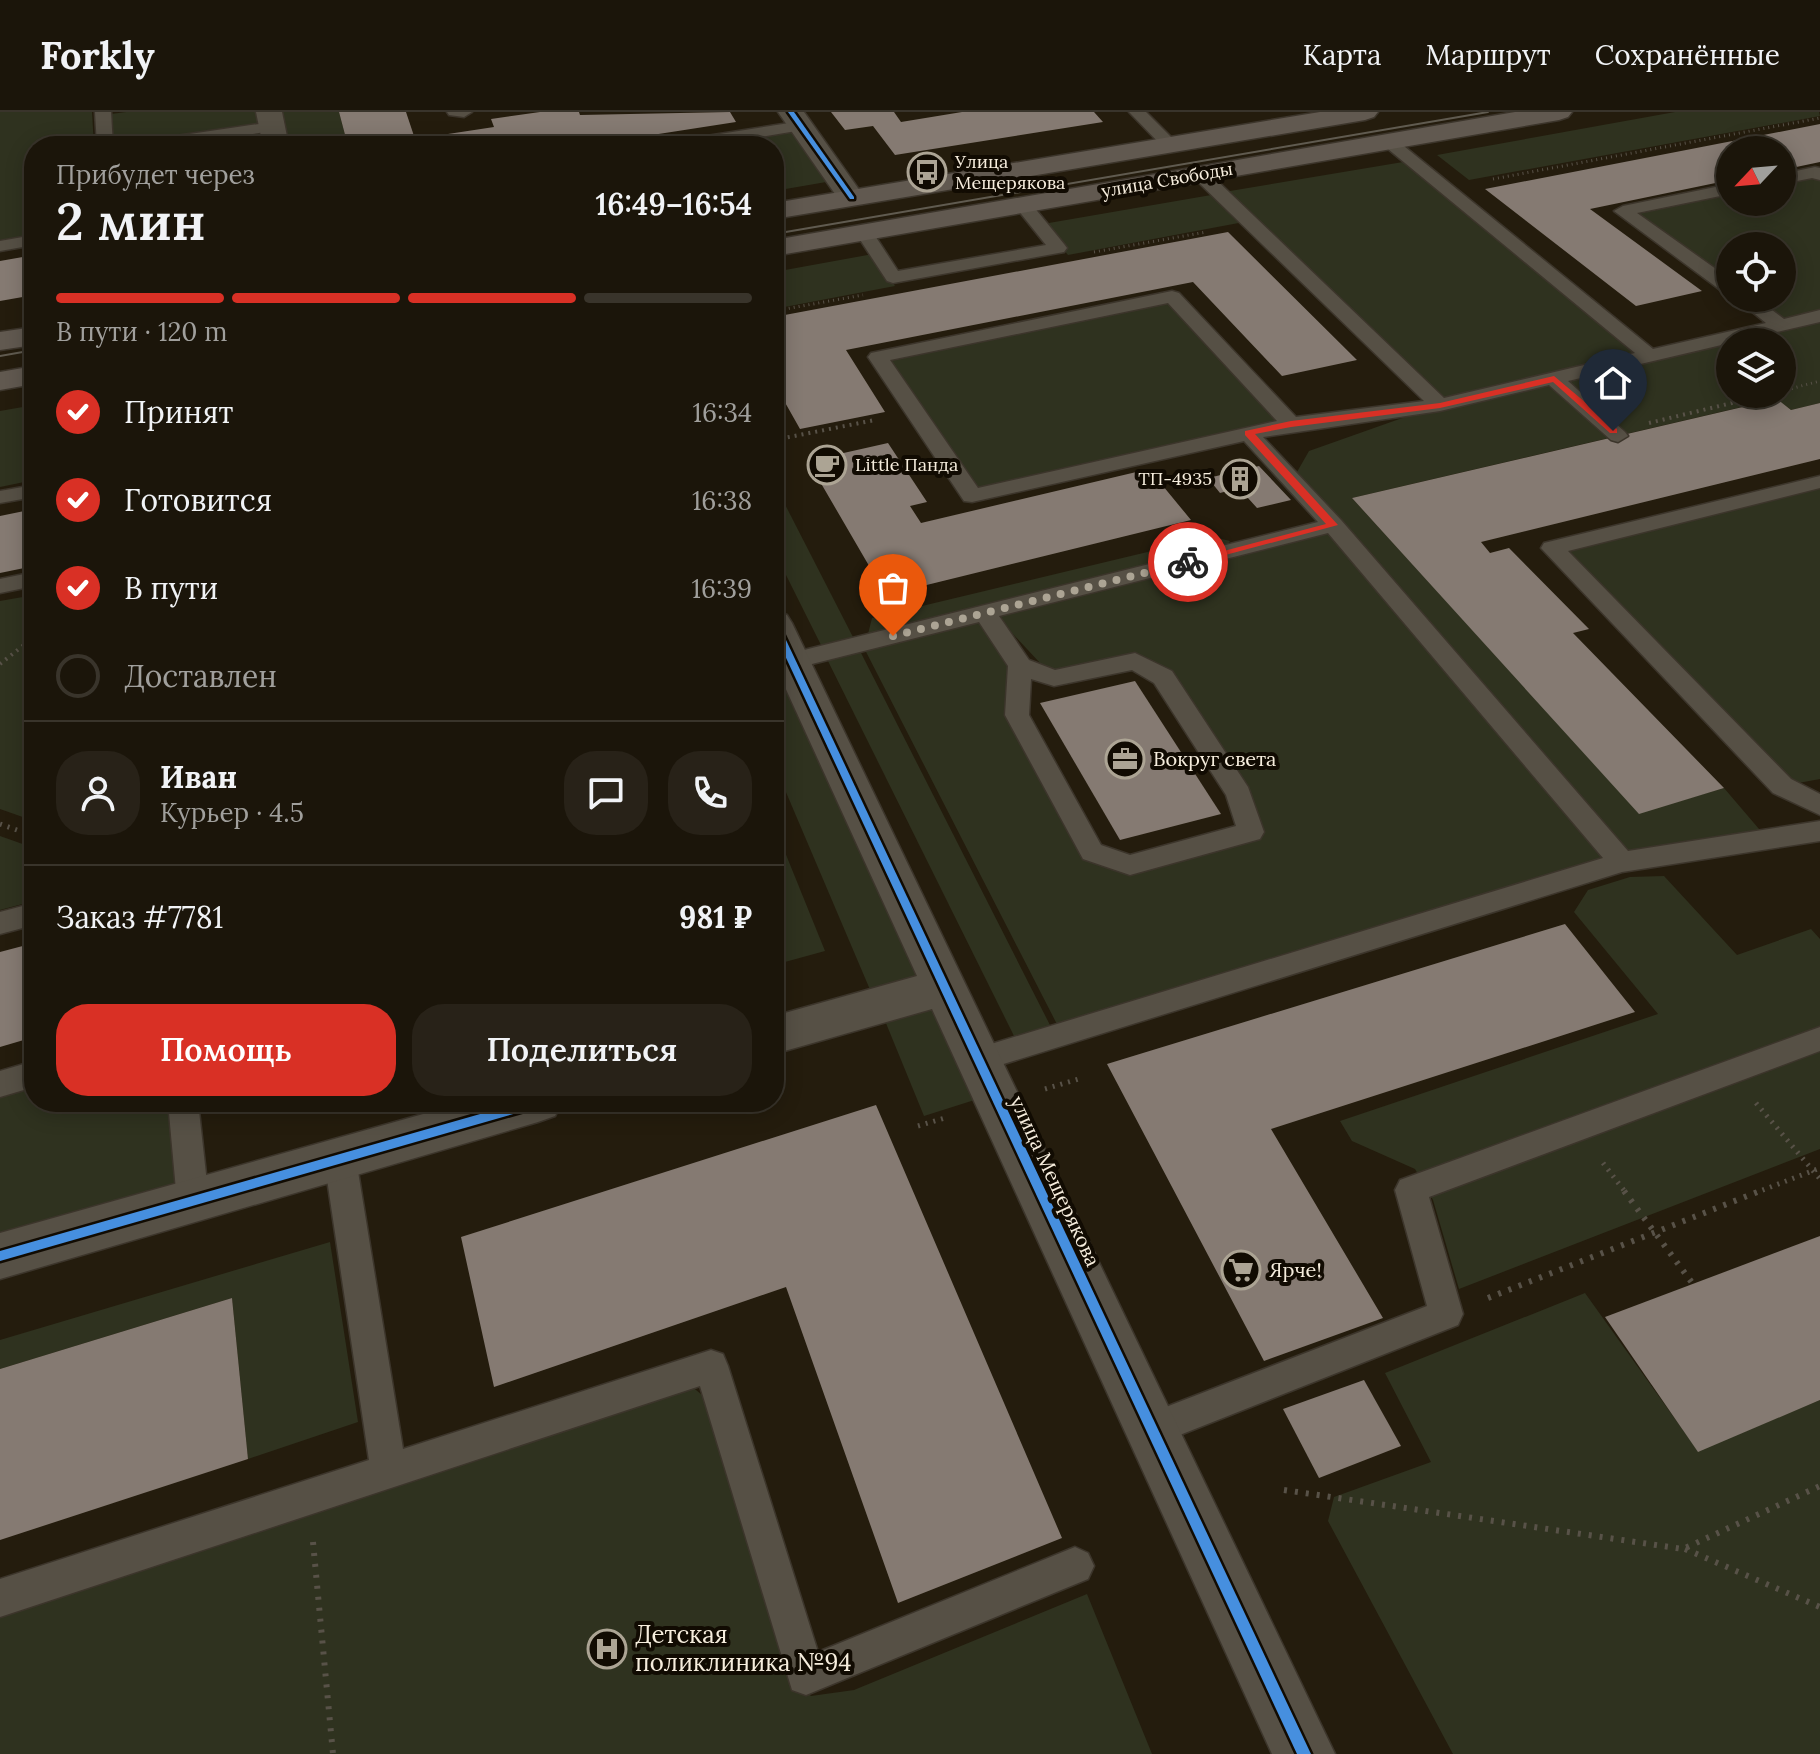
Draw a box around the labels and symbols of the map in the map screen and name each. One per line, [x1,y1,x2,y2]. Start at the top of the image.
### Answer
north arrow [1716,136,1796,216]
place label: Улица Мещерякова [954,150,1065,194]
bus stop icon: Улица Мещерякова [906,151,948,193]
street label: улица Свободы [1099,157,1235,202]
pin [1579,349,1647,431]
cafe icon: Little Панда [806,444,848,486]
place label: Little Панда [855,453,958,476]
building icon: ТП-4935 [1219,458,1261,500]
place label: ТП-4935 [1138,467,1212,490]
courier [1148,522,1228,602]
pin [859,554,927,636]
office icon: Вокруг света [1104,738,1146,780]
place label: Вокруг света [1153,746,1276,771]
street label: улица Мещерякова [1005,1091,1106,1270]
supermarket icon: Ярче! [1220,1249,1262,1291]
place label: Ярче! [1269,1257,1322,1282]
place label: Детская поликлиника №94 [635,1619,851,1678]
hospital icon: Детская поликлиника №94 [586,1628,628,1670]

